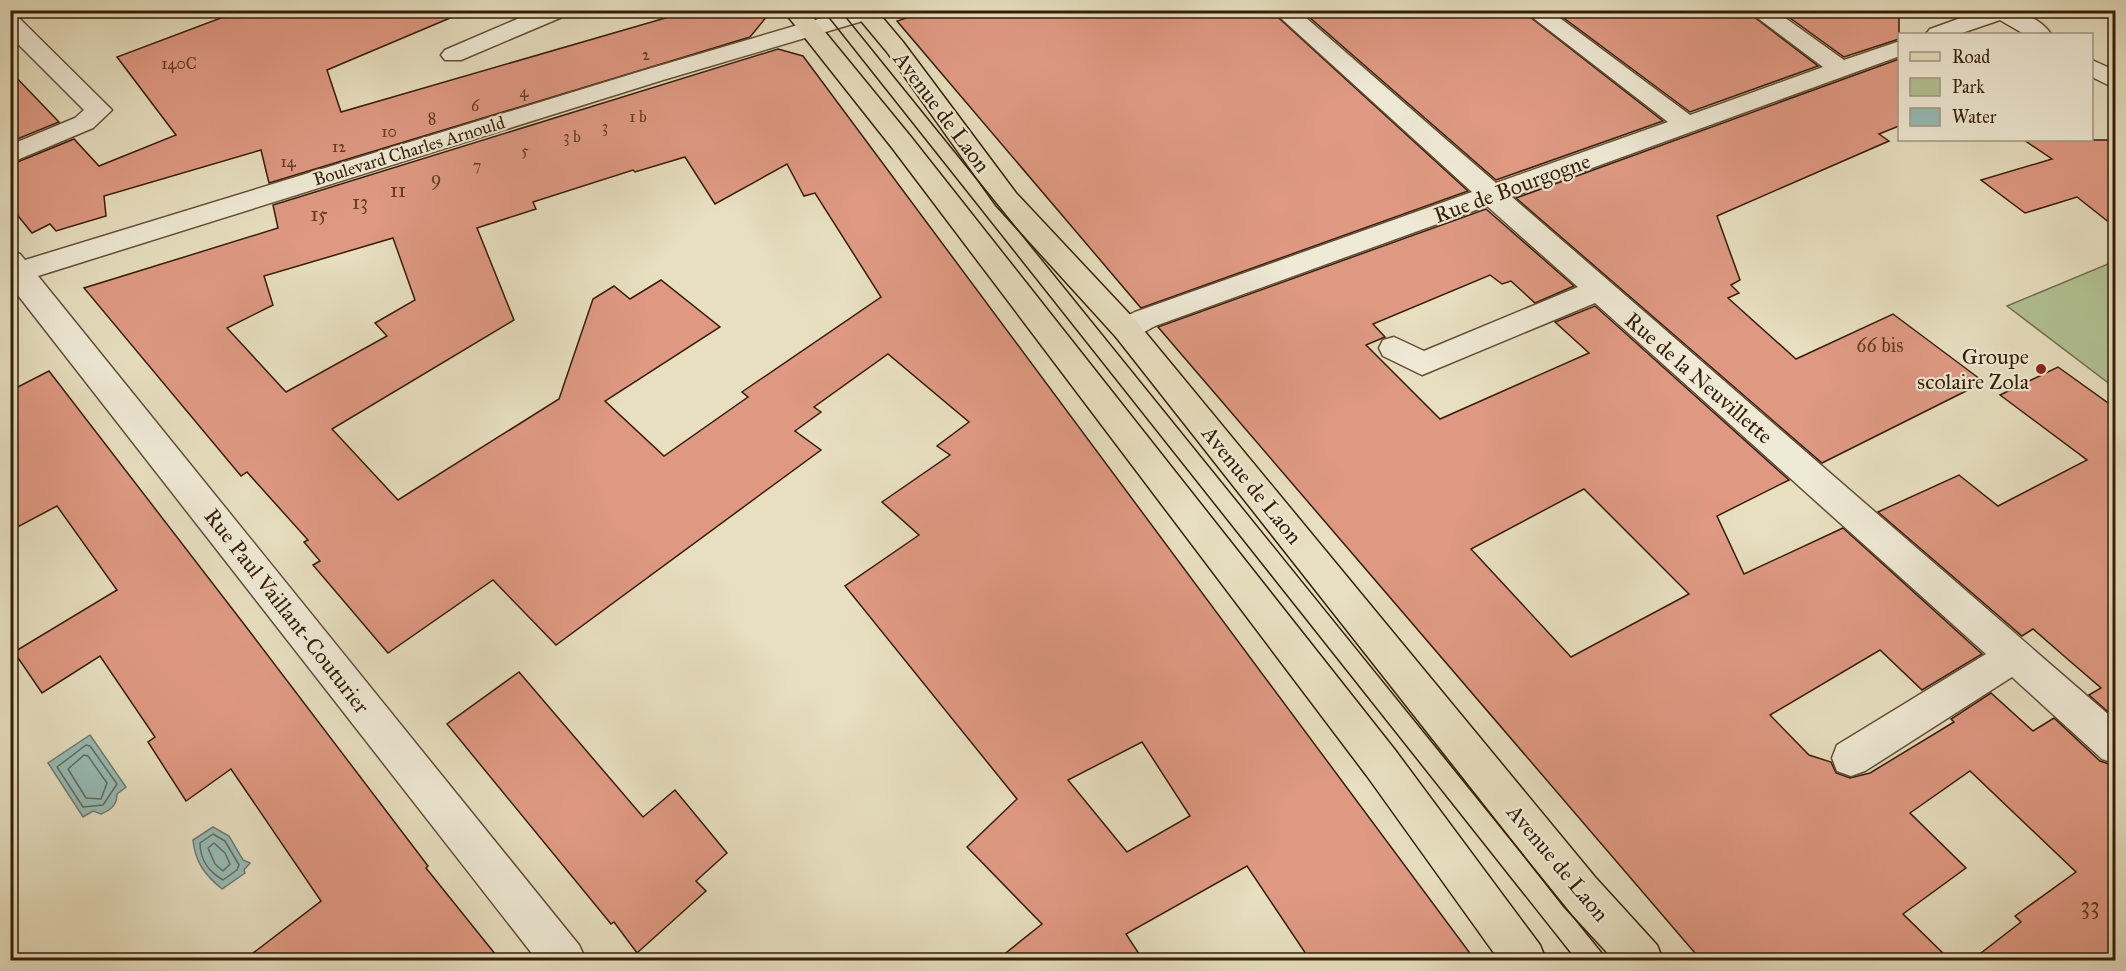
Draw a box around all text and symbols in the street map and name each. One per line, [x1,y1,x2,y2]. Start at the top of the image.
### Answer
legend [1898,33,2093,141]
house number: 2 [642,45,650,64]
street label: Avenue de Laon [887,45,996,178]
text: Road [1952,46,1990,68]
house number: 140C [161,54,197,73]
text: Park [1952,76,1985,98]
house number: 4 [520,82,530,101]
house number: 6 [471,96,480,115]
text: Water [1952,106,1997,128]
house number: 1 b [629,107,647,126]
house number: 8 [428,109,436,128]
street label: Boulevard Charles Arnould [311,111,507,191]
house number: 3 [602,117,608,136]
house number: 10 [381,122,397,141]
house number: 3 b [563,127,581,146]
house number: 12 [332,137,346,156]
house number: 5 [521,141,529,160]
street label: Rue de Bourgogne [1430,147,1594,229]
house number: 14 [280,152,297,171]
house number: 7 [473,156,481,175]
house number: 9 [431,166,441,190]
house number: 11 [390,178,406,202]
house number: 13 [352,190,368,214]
house number: 15 [310,202,328,226]
street label: Rue de la Neuvillette [1619,306,1779,450]
house number: 66 bis [1856,333,1904,357]
place label: Groupe scolaire Zola [1917,343,2030,395]
marker: Groupe scolaire Zola [2034,362,2048,376]
street label: Avenue de Laon [1195,420,1308,550]
street label: Rue Paul Vaillant-Couturier [199,503,376,719]
street label: Avenue de Laon [1501,798,1615,927]
house number: 33 [2080,890,2100,920]

